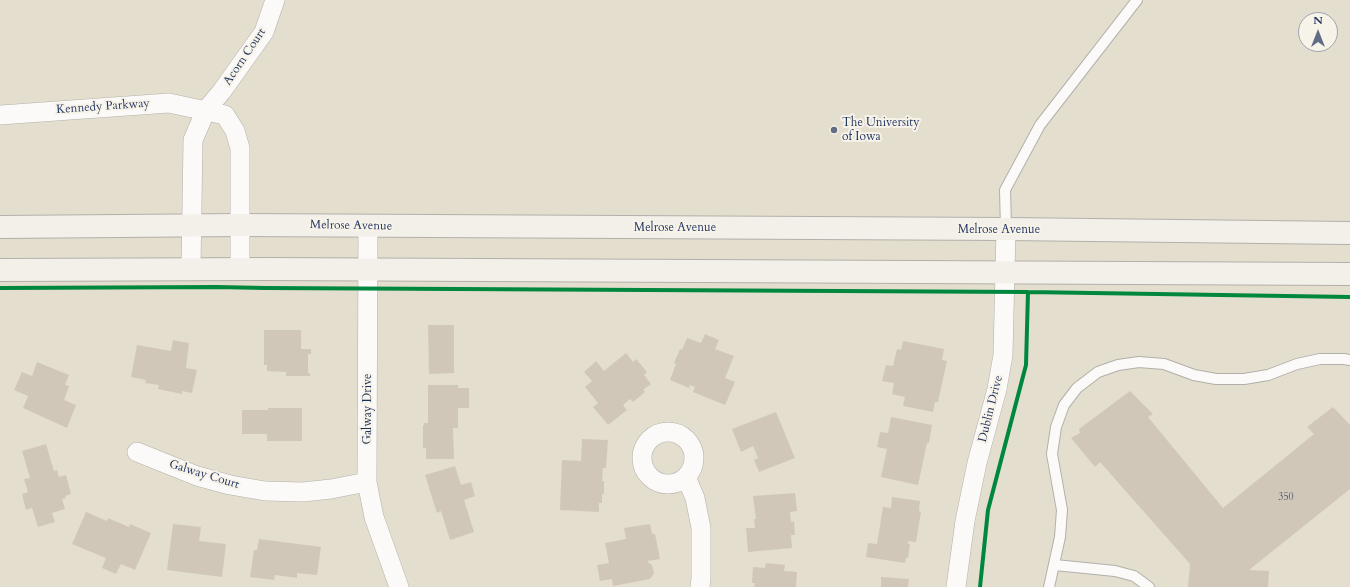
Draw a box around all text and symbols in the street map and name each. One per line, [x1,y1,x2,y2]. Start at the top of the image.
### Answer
north arrow [1298,12,1338,52]
text: N [1313,13,1323,28]
street label: Acorn Court [221,26,269,88]
street label: Kennedy Parkway [56,97,150,117]
place label: The University of Iowa [842,116,919,144]
marker: The University of Iowa [829,125,839,135]
street label: Melrose Avenue [310,218,392,234]
street label: Melrose Avenue [634,221,716,235]
street label: Melrose Avenue [958,223,1040,237]
street label: Galway Drive [361,373,375,445]
street label: Dublin Drive [976,374,1006,444]
street label: Galway Court [167,458,241,492]
house number: 350 [1278,492,1294,504]

